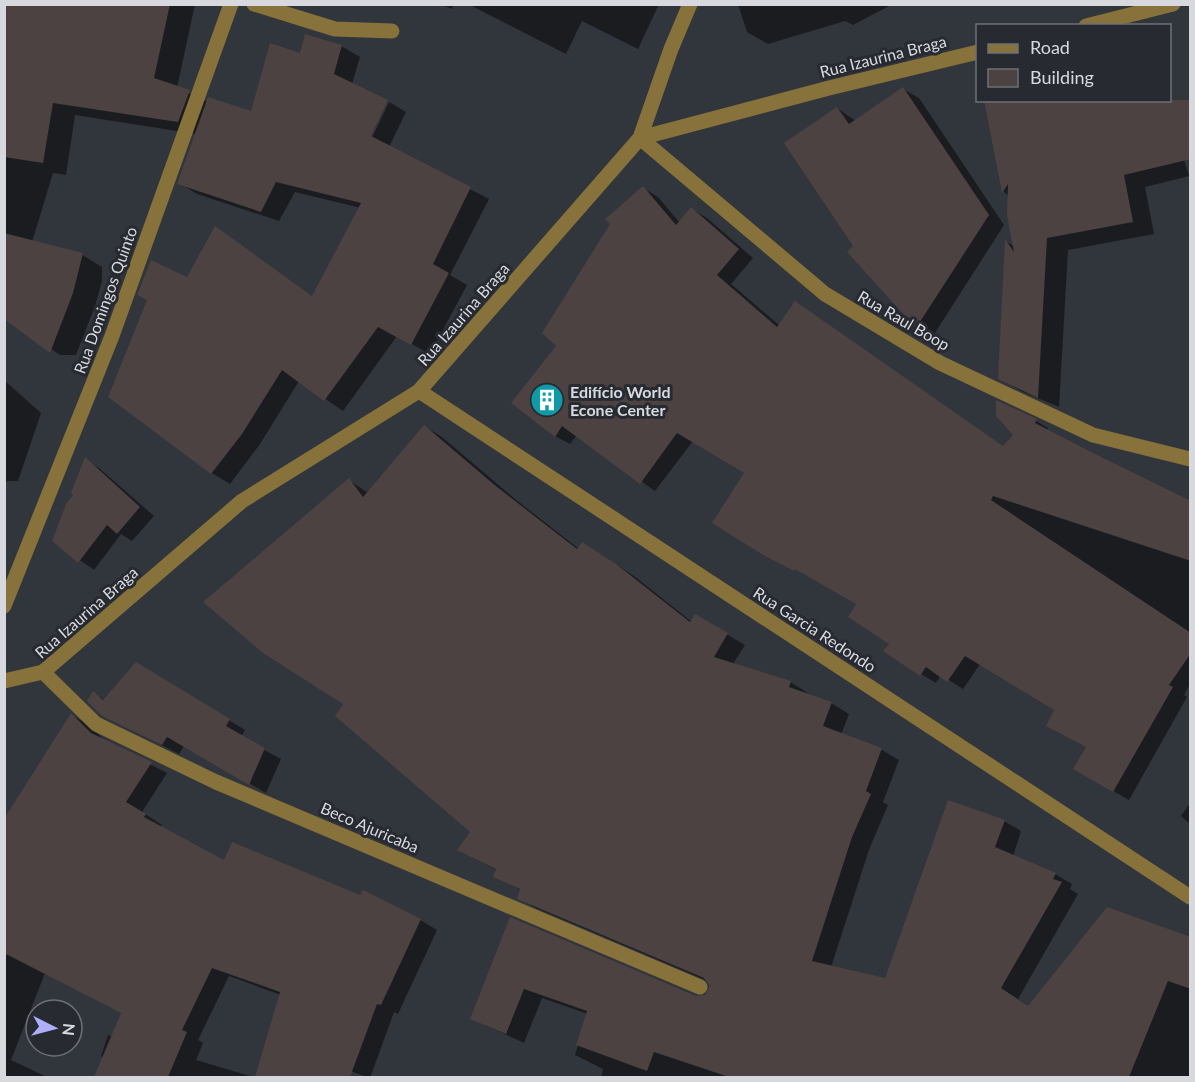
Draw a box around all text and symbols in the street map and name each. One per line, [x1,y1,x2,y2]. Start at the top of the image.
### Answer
legend [976,24,1171,102]
street label: Rua Izaurina Braga [818,31,948,81]
text: Road [1030,36,1070,58]
text: Building [1030,66,1094,88]
street label: Rua Domingos Quinto [70,224,140,376]
street label: Rua Izaurina Braga [413,259,513,369]
street label: Rua Raul Boop [855,286,953,354]
building icon: Edifício World Econe Center [529,382,565,418]
place label: Edifício World Econe Center [570,382,670,419]
street label: Rua Izaurina Braga [31,562,141,662]
street label: Rua Garcia Redondo [750,582,880,676]
street label: Beco Ajuricaba [318,798,422,856]
north arrow [24,998,84,1058]
text: N [59,1022,80,1037]

